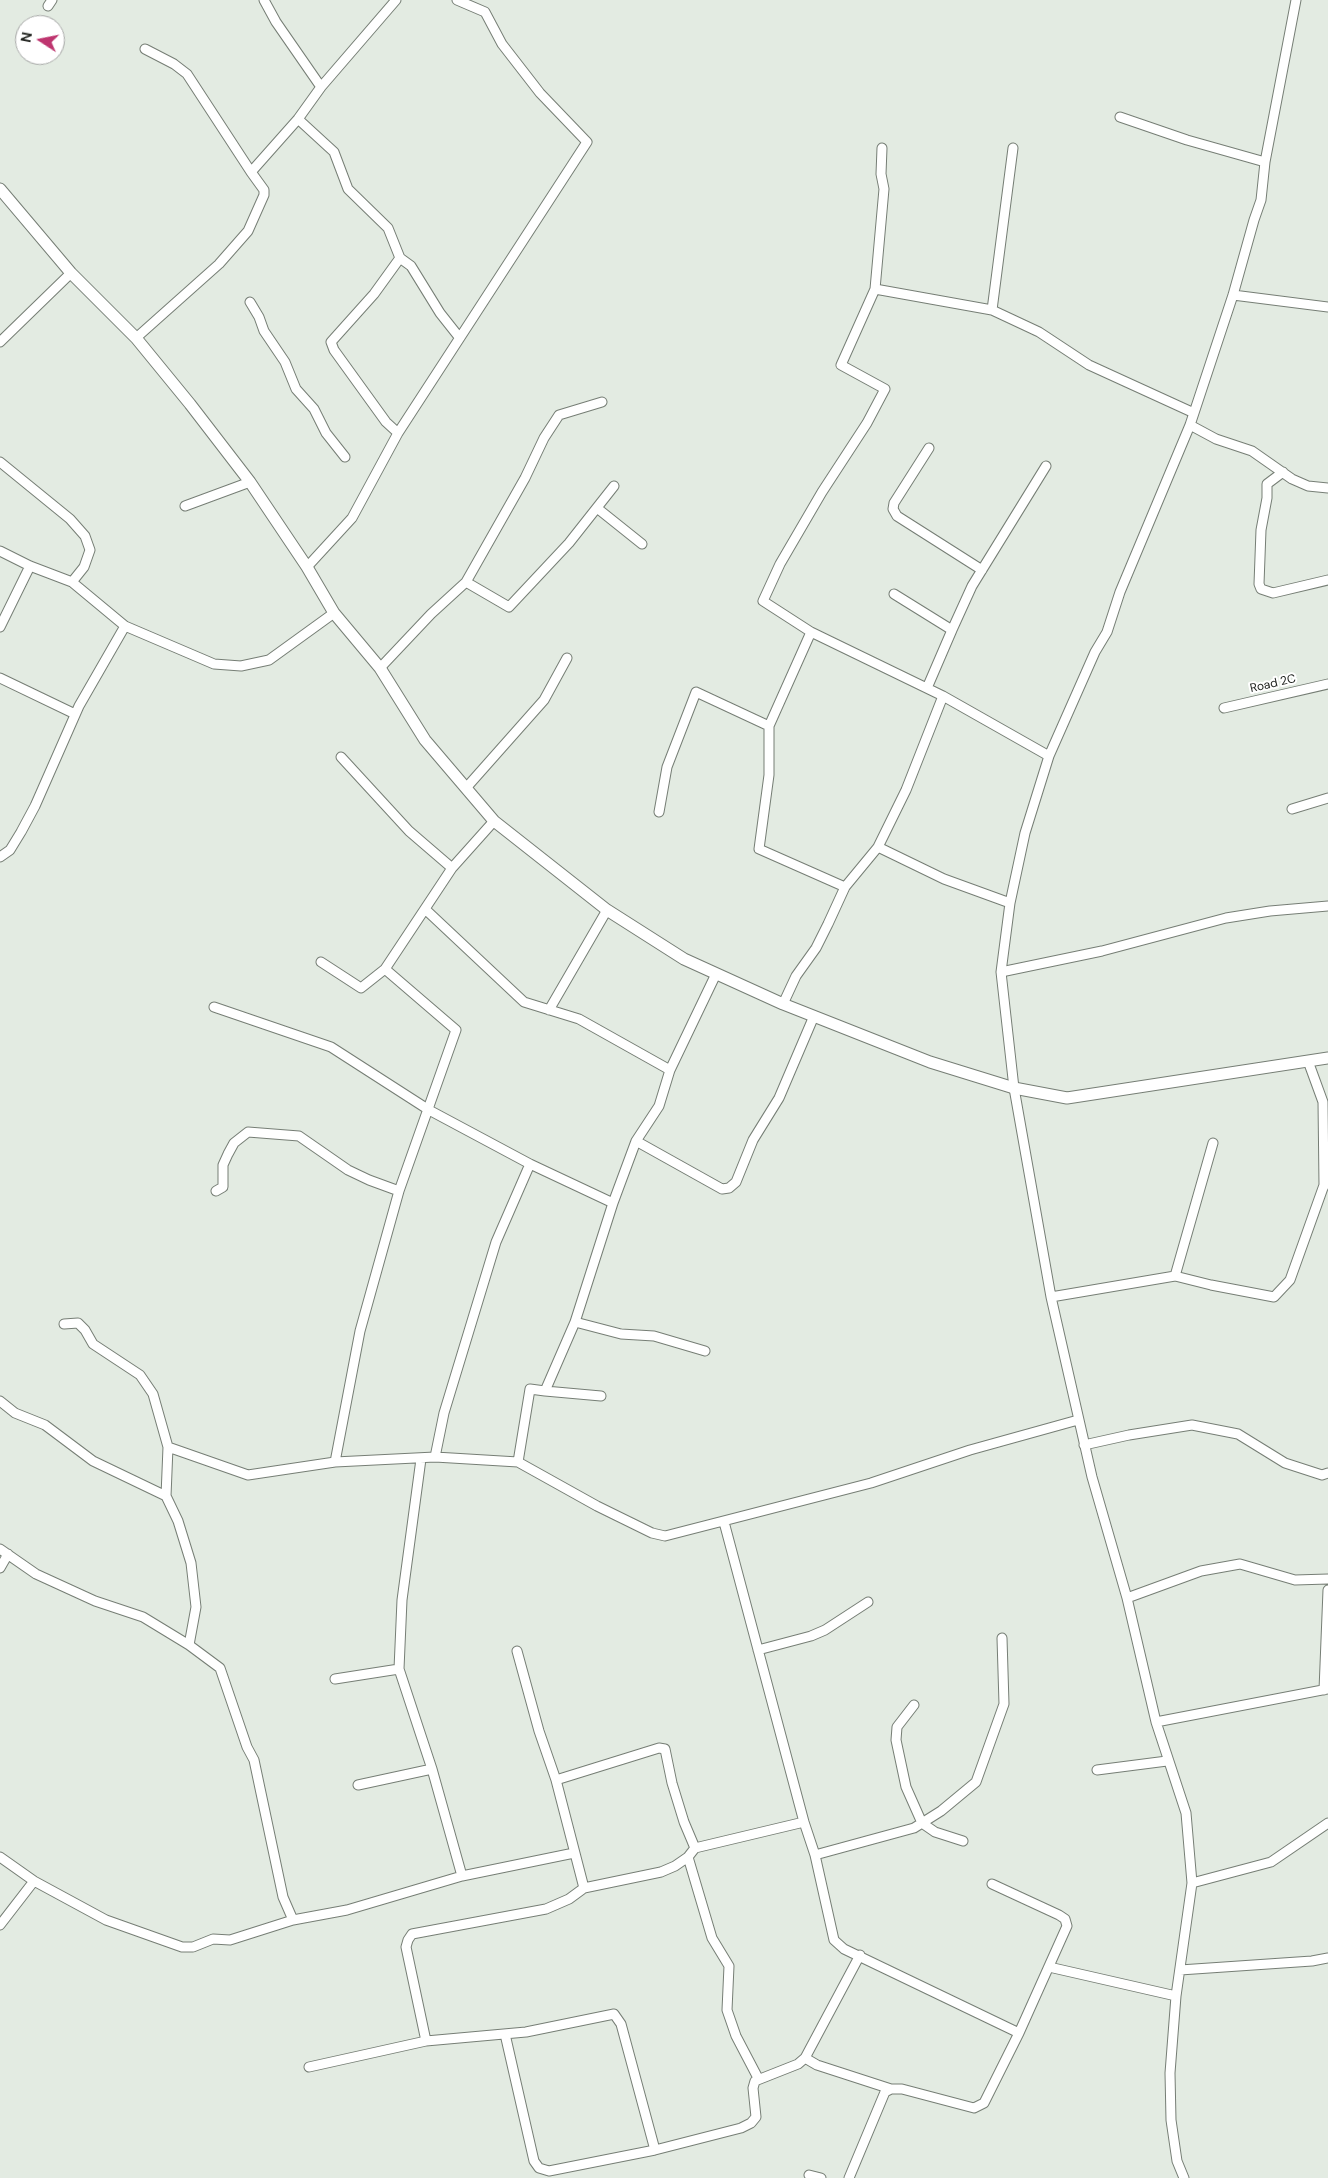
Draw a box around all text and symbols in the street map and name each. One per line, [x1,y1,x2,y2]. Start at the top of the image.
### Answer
north arrow [15,15,65,65]
text: N [16,31,36,44]
street label: Road 2C [1249,672,1297,696]

